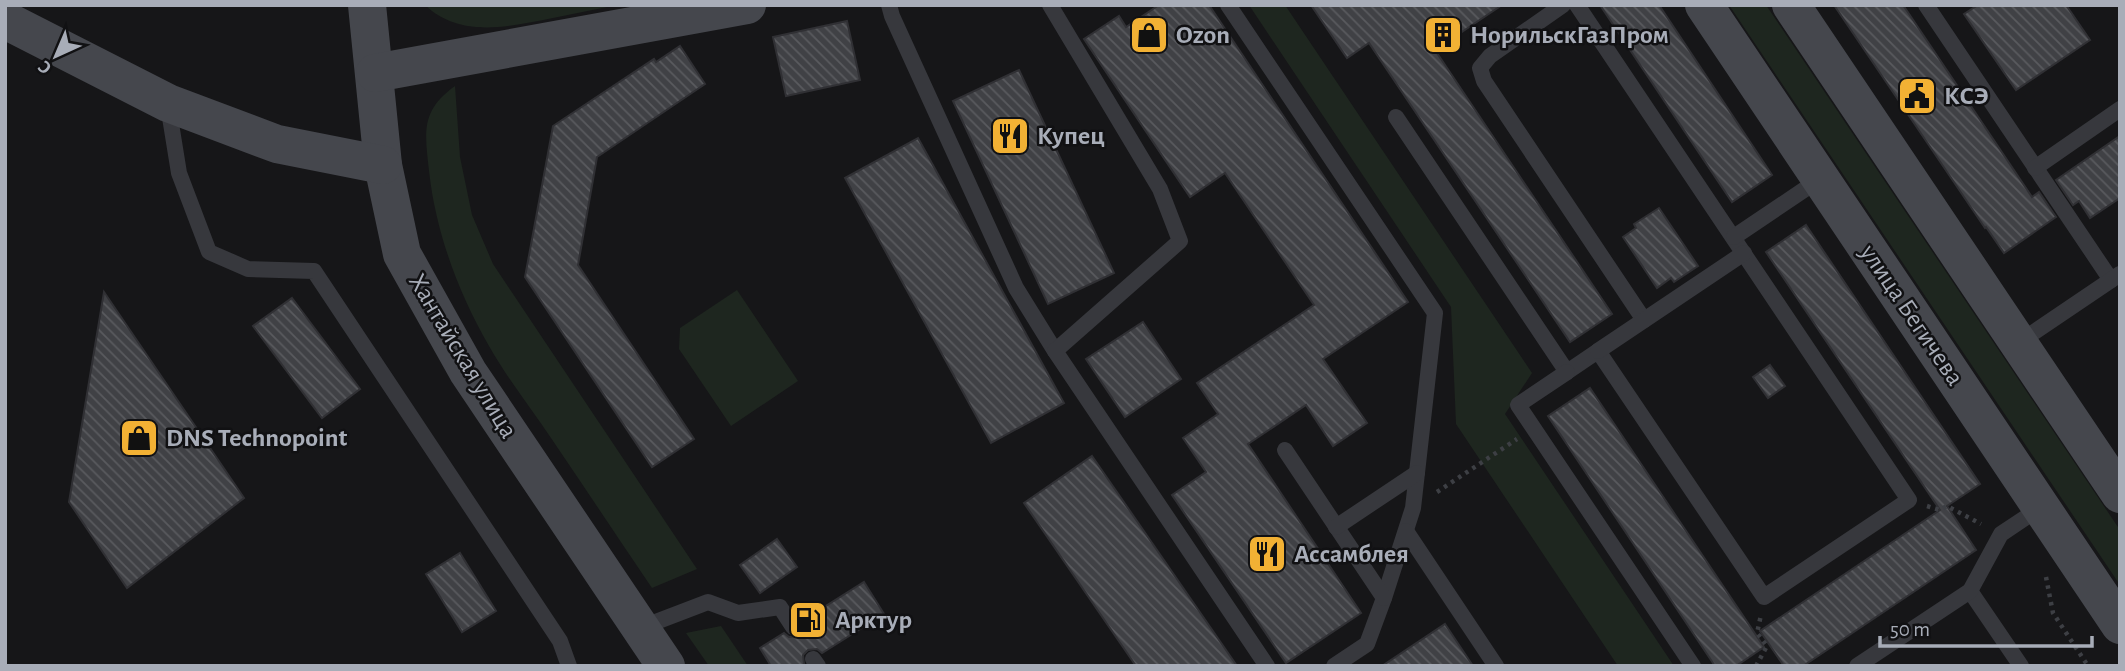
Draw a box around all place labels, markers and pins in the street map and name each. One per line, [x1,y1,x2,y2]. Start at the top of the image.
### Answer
shop icon: Ozon [1128,14,1170,56]
building icon: НорильскГазПром [1422,14,1464,56]
place label: Ozon [1176,22,1230,48]
place label: НорильскГазПром [1470,22,1669,48]
public building icon: КСЭ [1896,75,1938,117]
place label: КСЭ [1944,83,1989,109]
restaurant icon: Купец [989,115,1031,157]
place label: Купец [1037,123,1105,149]
shop icon: DNS Technopoint [118,417,160,459]
place label: DNS Technopoint [166,425,348,451]
restaurant icon: Ассамблея [1246,533,1288,575]
place label: Ассамблея [1294,541,1409,567]
fuel station icon: Арктур [787,599,829,641]
place label: Арктур [835,607,912,633]

